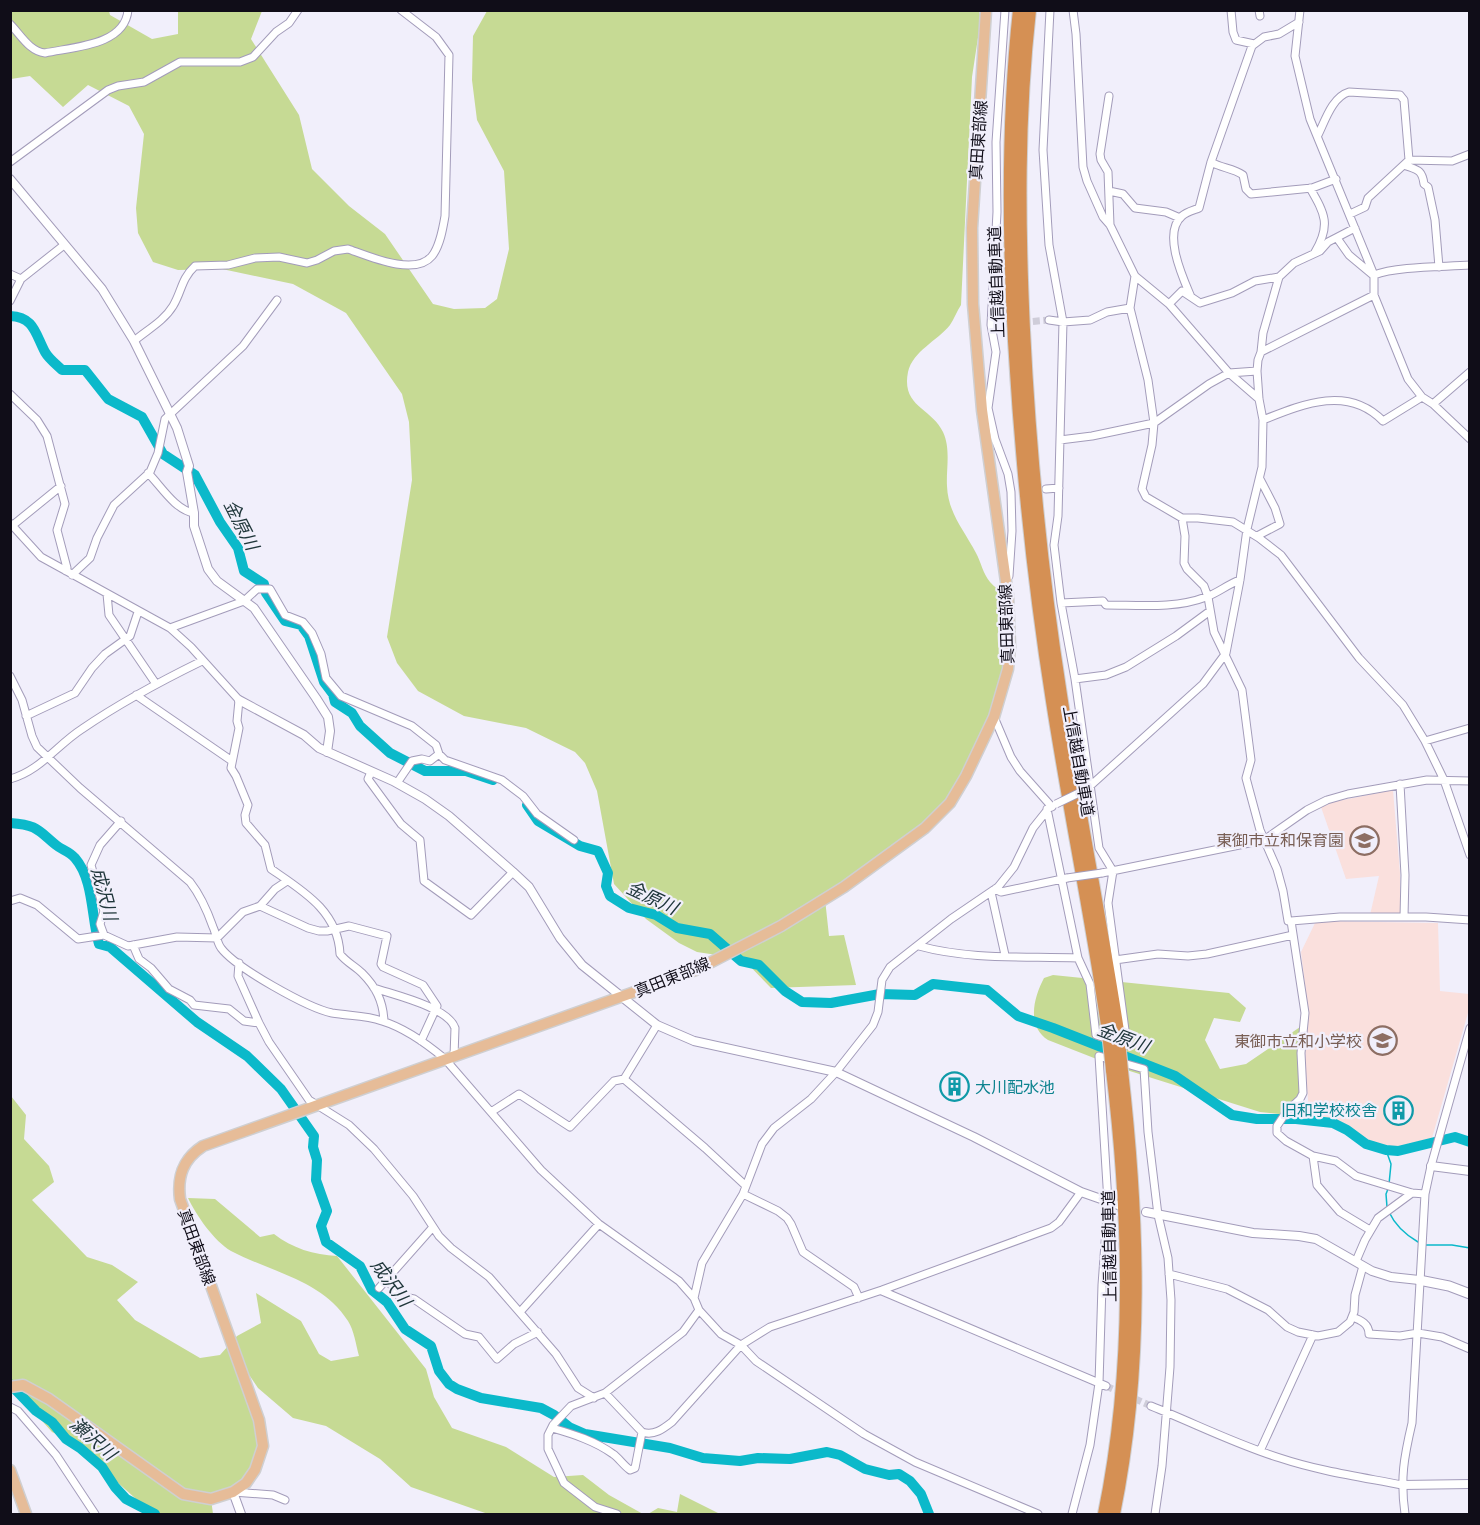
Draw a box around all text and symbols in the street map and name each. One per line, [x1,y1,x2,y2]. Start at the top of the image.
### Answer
street label: 真田東部線 [962,99,992,181]
street label: 上信越自動車道 [981,226,1009,338]
water label: 金原川 [219,494,268,556]
street label: 真田東部線 [992,584,1018,664]
street label: 上信越自動車道 [1058,704,1102,818]
school or university icon: 東御市立和保育園 [1349,824,1381,856]
place label: 東御市立和保育園 [1216,827,1344,851]
water label: 成沢川 [86,864,126,925]
water label: 金原川 [623,873,685,920]
street label: 真田東部線 [630,950,713,1002]
water label: 金原川 [1094,1014,1155,1059]
school or university icon: 東御市立和小学校 [1367,1025,1399,1057]
place label: 東御市立和小学校 [1234,1028,1362,1052]
building icon: 大川配水池 [938,1071,970,1103]
place label: 大川配水池 [975,1074,1055,1098]
building icon: 旧和学校校舎 [1382,1094,1414,1126]
place label: 旧和学校校舎 [1281,1097,1377,1121]
street label: 上信越自動車道 [1095,1190,1121,1302]
street label: 真田東部線 [173,1205,223,1288]
water label: 成沢川 [366,1252,420,1313]
water label: 瀬沢川 [65,1410,125,1466]

